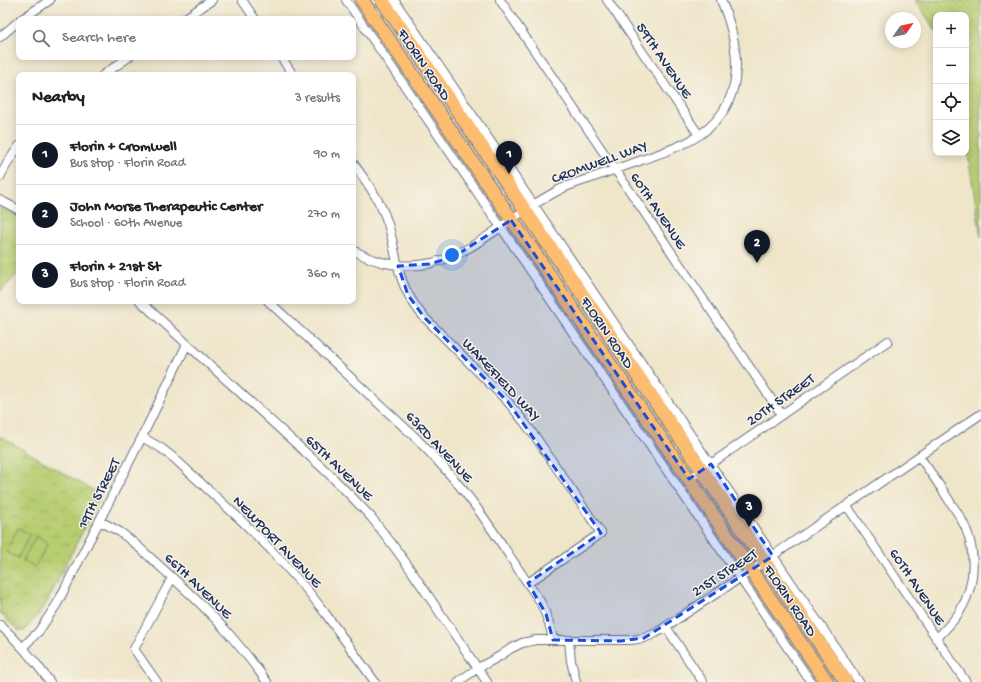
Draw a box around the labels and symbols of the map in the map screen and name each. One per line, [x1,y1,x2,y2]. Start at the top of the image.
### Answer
north arrow [885,12,921,48]
street label: 59TH AVENUE [631,20,696,103]
street label: FLORIN ROAD [392,25,454,105]
street label: CROMWELL WAY [549,137,650,189]
pin: 1 [496,141,522,174]
street label: 60TH AVENUE [625,169,690,253]
pin: 2 [744,230,770,263]
your location [442,245,462,265]
street label: FLORIN ROAD [575,293,637,373]
street label: WAKEFIELD WAY [457,335,544,426]
street label: 20TH STREET [744,370,820,431]
street label: 63RD AVENUE [401,408,477,487]
street label: 65TH AVENUE [301,431,377,506]
street label: 19TH STREET [74,455,126,533]
street label: NEWPORT AVENUE [228,493,325,593]
pin: 3 [736,494,762,527]
street label: 21ST STREET [689,545,762,602]
street label: 60TH AVENUE [884,545,949,629]
street label: 66TH AVENUE [160,550,236,624]
street label: FLORIN ROAD [758,561,820,641]

